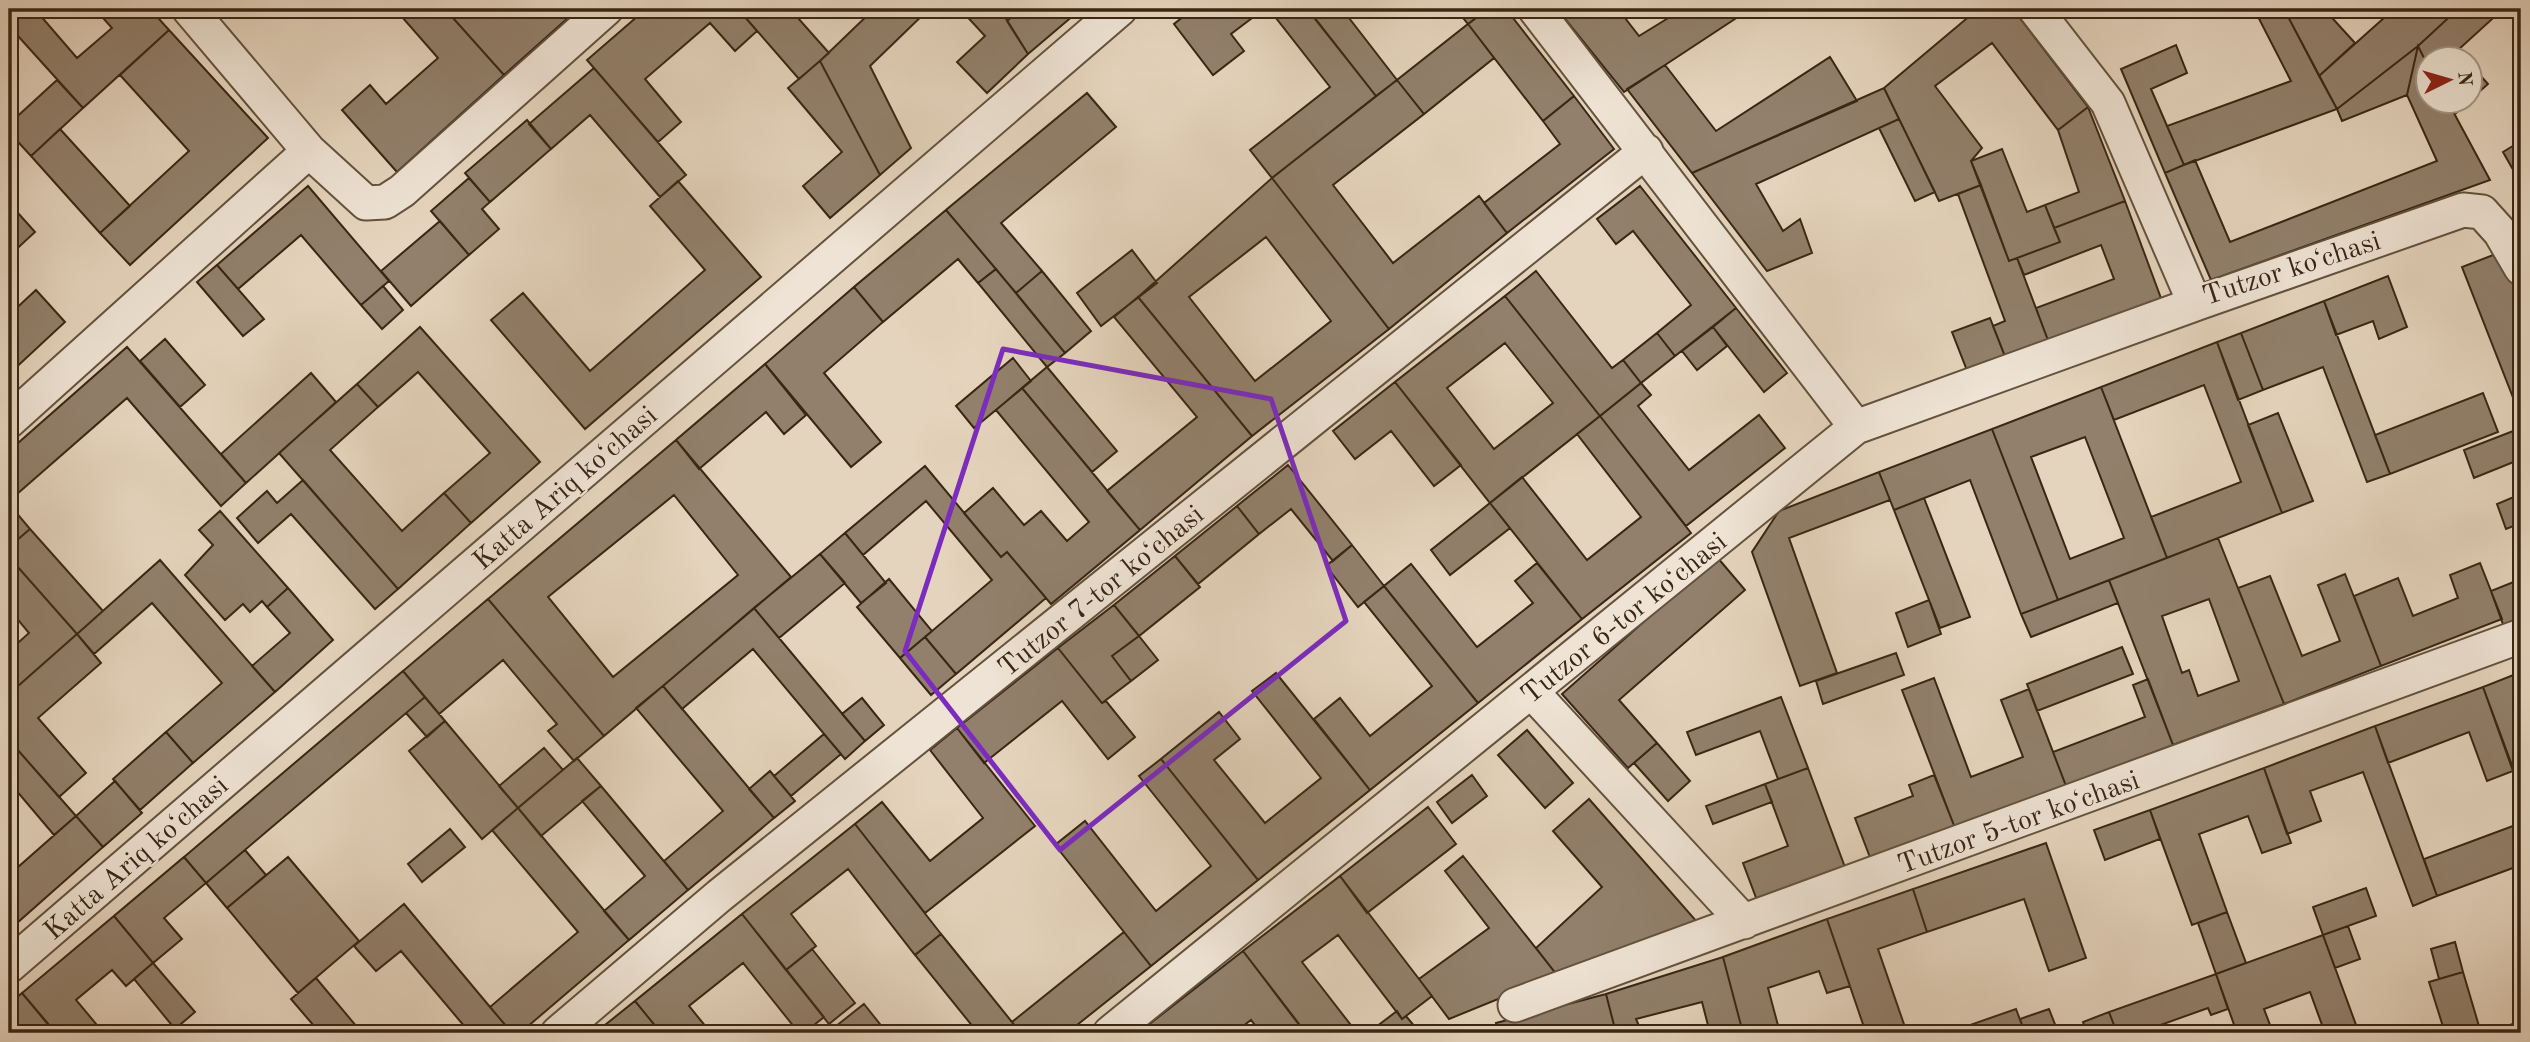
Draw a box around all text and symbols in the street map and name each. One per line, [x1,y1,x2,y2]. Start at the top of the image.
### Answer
north arrow [2414,46,2484,116]
text: N [2453,71,2474,87]
street label: Tutzor koʻchasi [2199,228,2384,312]
street label: Katta Ariq koʻchasi [469,402,663,576]
street label: Tutzor 7-tor koʻchasi [994,501,1210,683]
street label: Tutzor 6-tor koʻchasi [1517,528,1733,710]
street label: Tutzor 5-tor koʻchasi [1894,767,2144,881]
street label: Katta Ariq koʻchasi [40,772,234,946]

